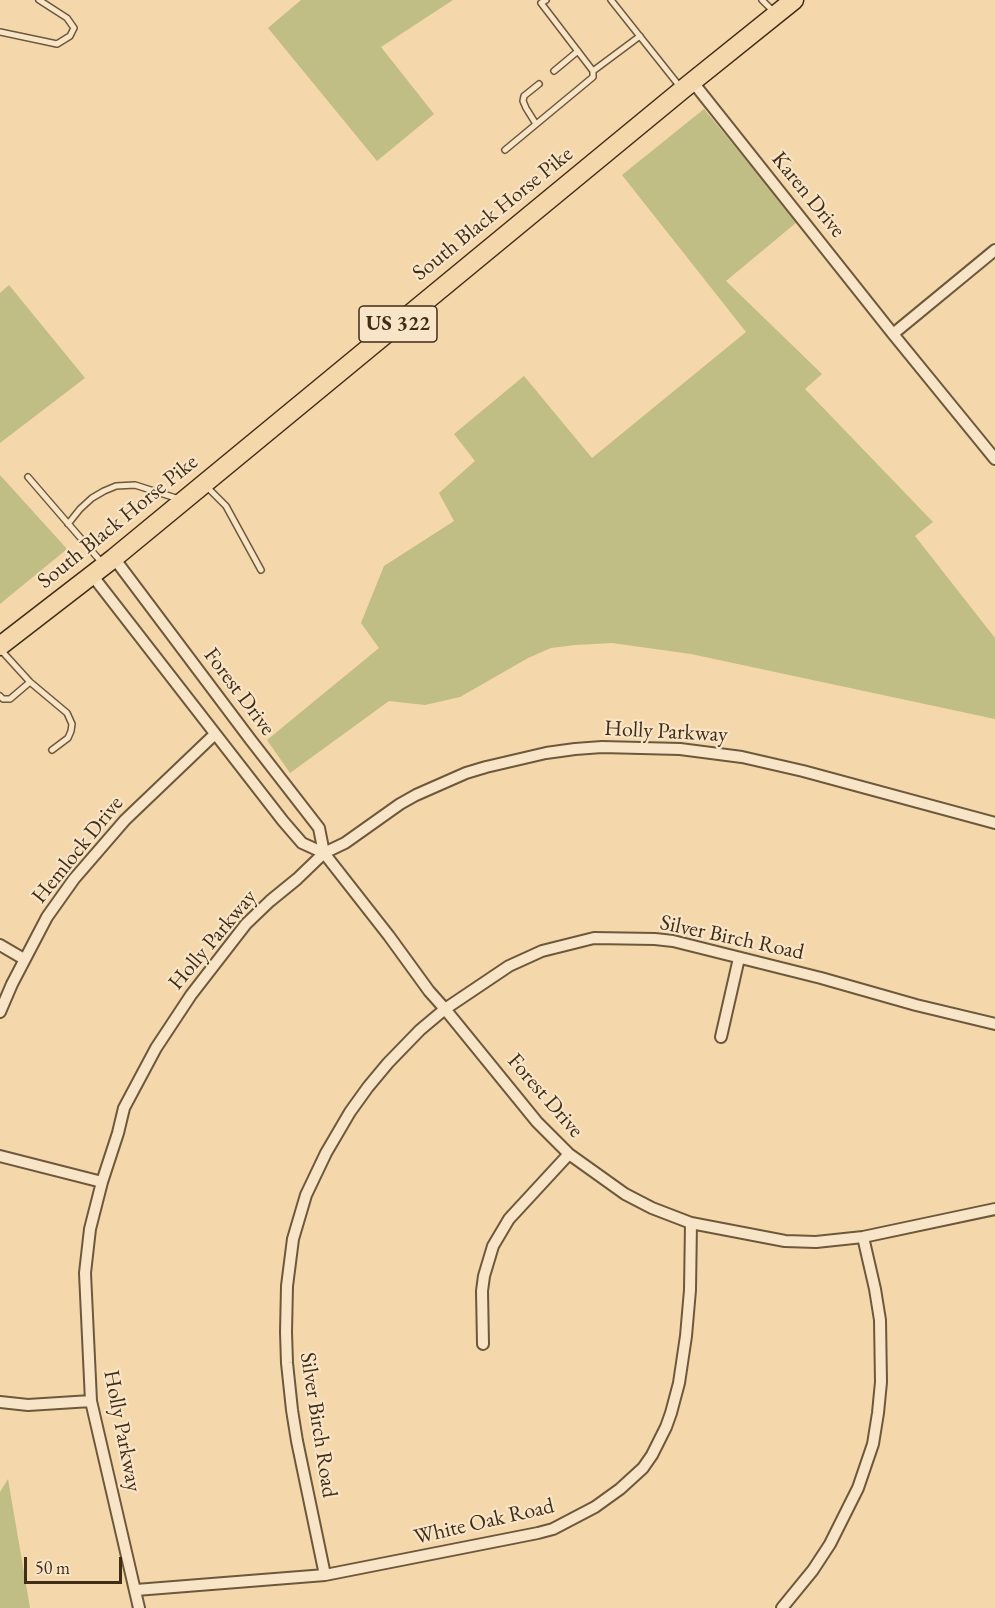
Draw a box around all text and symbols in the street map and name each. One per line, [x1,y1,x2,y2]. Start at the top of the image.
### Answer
street label: South Black Horse Pike [408,141,578,287]
street label: Karen Drive [765,147,851,243]
road number: US 322 [359,306,437,342]
street label: South Black Horse Pike [33,449,203,595]
street label: Forest Drive [198,643,280,741]
street label: Holly Parkway [604,716,728,748]
street label: Hemlock Drive [27,791,129,909]
street label: Holly Parkway [163,884,263,996]
street label: Silver Birch Road [658,910,806,966]
street label: Forest Drive [501,1049,589,1143]
street label: Silver Birch Road [293,1350,343,1500]
street label: Holly Parkway [97,1368,147,1494]
street label: White Oak Road [411,1493,557,1551]
scale bar [27,1545,124,1583]
text: 50 m [35,1556,70,1579]

